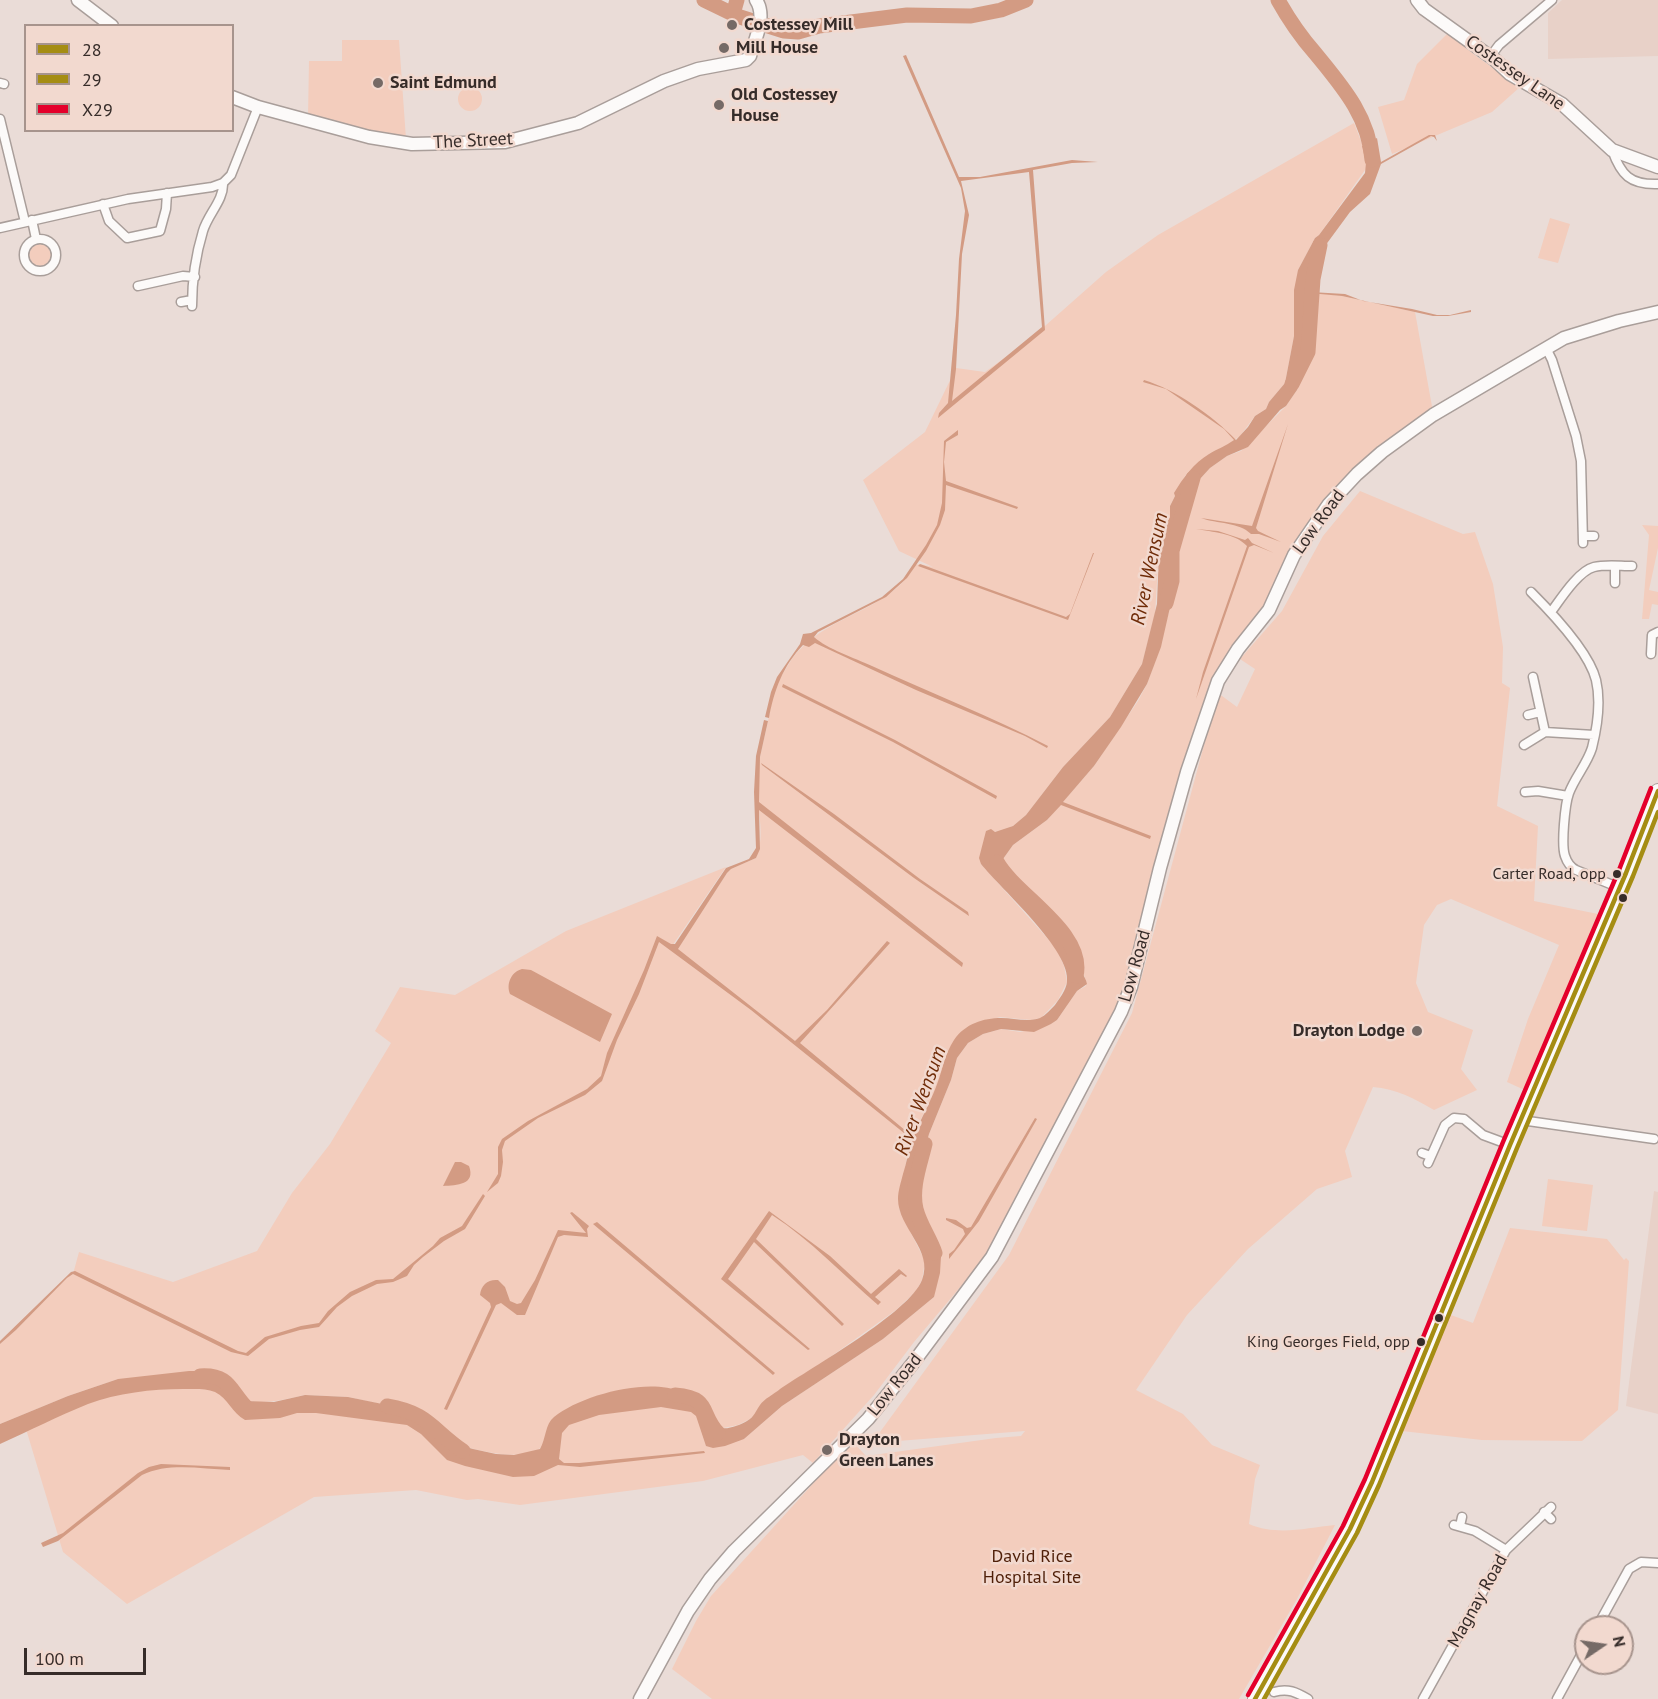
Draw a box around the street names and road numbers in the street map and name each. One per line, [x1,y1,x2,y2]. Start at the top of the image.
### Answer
street label: Costessey Lane [1461,31,1569,115]
street label: The Street [433,128,513,154]
street label: Low Road [1289,486,1349,558]
street label: Low Road [1114,928,1156,1004]
street label: Low Road [863,1350,927,1420]
street label: Magnay Road [1444,1551,1512,1651]

